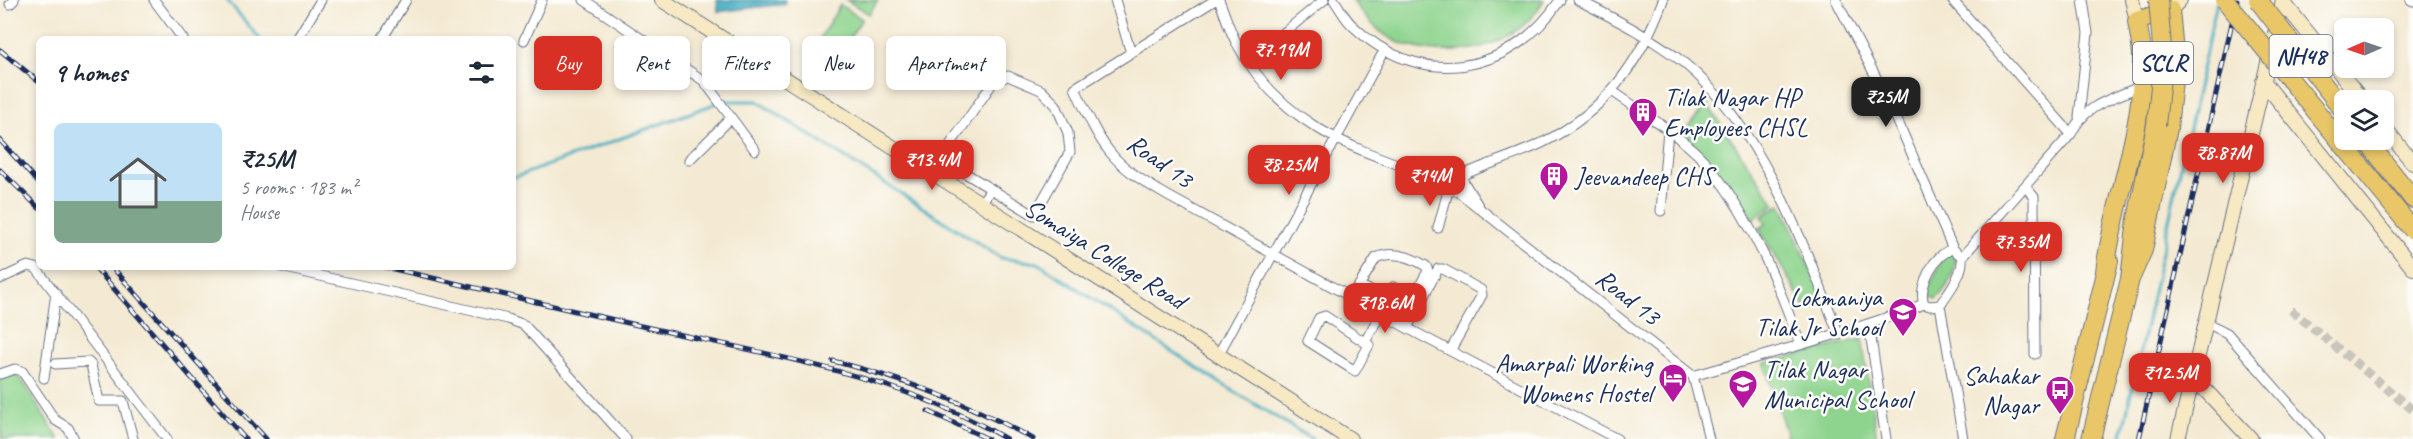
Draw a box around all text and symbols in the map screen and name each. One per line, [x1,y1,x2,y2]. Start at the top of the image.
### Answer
north arrow [2334,18,2394,78]
map controls [2334,18,2394,150]
pin: ₹7.19M [1232,30,1330,81]
road number: NH48 [2270,35,2332,77]
chip: Buy [534,36,602,90]
chip: Rent [614,36,690,90]
chip: Filters [702,36,790,90]
chip: New [802,36,874,90]
chip: Apartment [886,36,1006,90]
text: ₹7.19M [1254,37,1308,62]
road number: SCLR [2133,42,2193,84]
text: 9 homes [54,56,127,89]
icon: filters [465,56,498,89]
pin: ₹25M [1850,77,1922,128]
place label: Tilak Nagar HP Employees CHSL [1664,81,1808,144]
text: ₹25M [1865,84,1907,109]
button: layers [2334,90,2394,150]
building icon: Tilak Nagar HP Employees CHSL [1627,96,1659,138]
street label: Road 13 [1121,126,1201,197]
pin: ₹8.87M [2174,133,2272,184]
pin: ₹13.4M [883,140,981,191]
text: ₹8.87M [2196,140,2250,165]
text: ₹25M [240,142,294,175]
pin: ₹8.25M [1240,145,1338,196]
icon: home [102,147,174,219]
text: ₹13.4M [905,147,959,172]
text: ₹8.25M [1262,152,1316,177]
pin: ₹14M [1394,156,1466,207]
building icon: Jeevandeep CHS [1538,160,1570,202]
place label: Jeevandeep CHS [1573,160,1718,193]
text: ₹14M [1409,163,1451,188]
text: 5 rooms · 183 m² [240,175,357,200]
street label: Somaiya College Road [1018,191,1195,319]
text: House [240,200,279,225]
pin: ₹7.35M [1972,222,2070,273]
text: ₹7.35M [1994,229,2048,254]
street label: Road 13 [1589,261,1669,334]
place label: Lokmaniya Tilak Jr School [1755,281,1887,344]
pin: ₹18.6M [1336,283,1434,334]
text: ₹18.6M [1358,290,1412,315]
school or university icon: Lokmaniya Tilak Jr School [1887,296,1919,338]
place label: Amarpali Working Womens Hostel [1495,347,1657,410]
place label: Tilak Nagar Municipal School [1764,353,1915,416]
pin: ₹12.5M [2121,353,2219,404]
place label: Sahakar Nagar [1963,359,2042,422]
text: ₹12.5M [2143,360,2197,385]
hotel icon: Amarpali Working Womens Hostel [1657,362,1689,404]
school or university icon: Tilak Nagar Municipal School [1727,368,1759,410]
bus stop icon: Sahakar Nagar [2044,374,2076,416]

